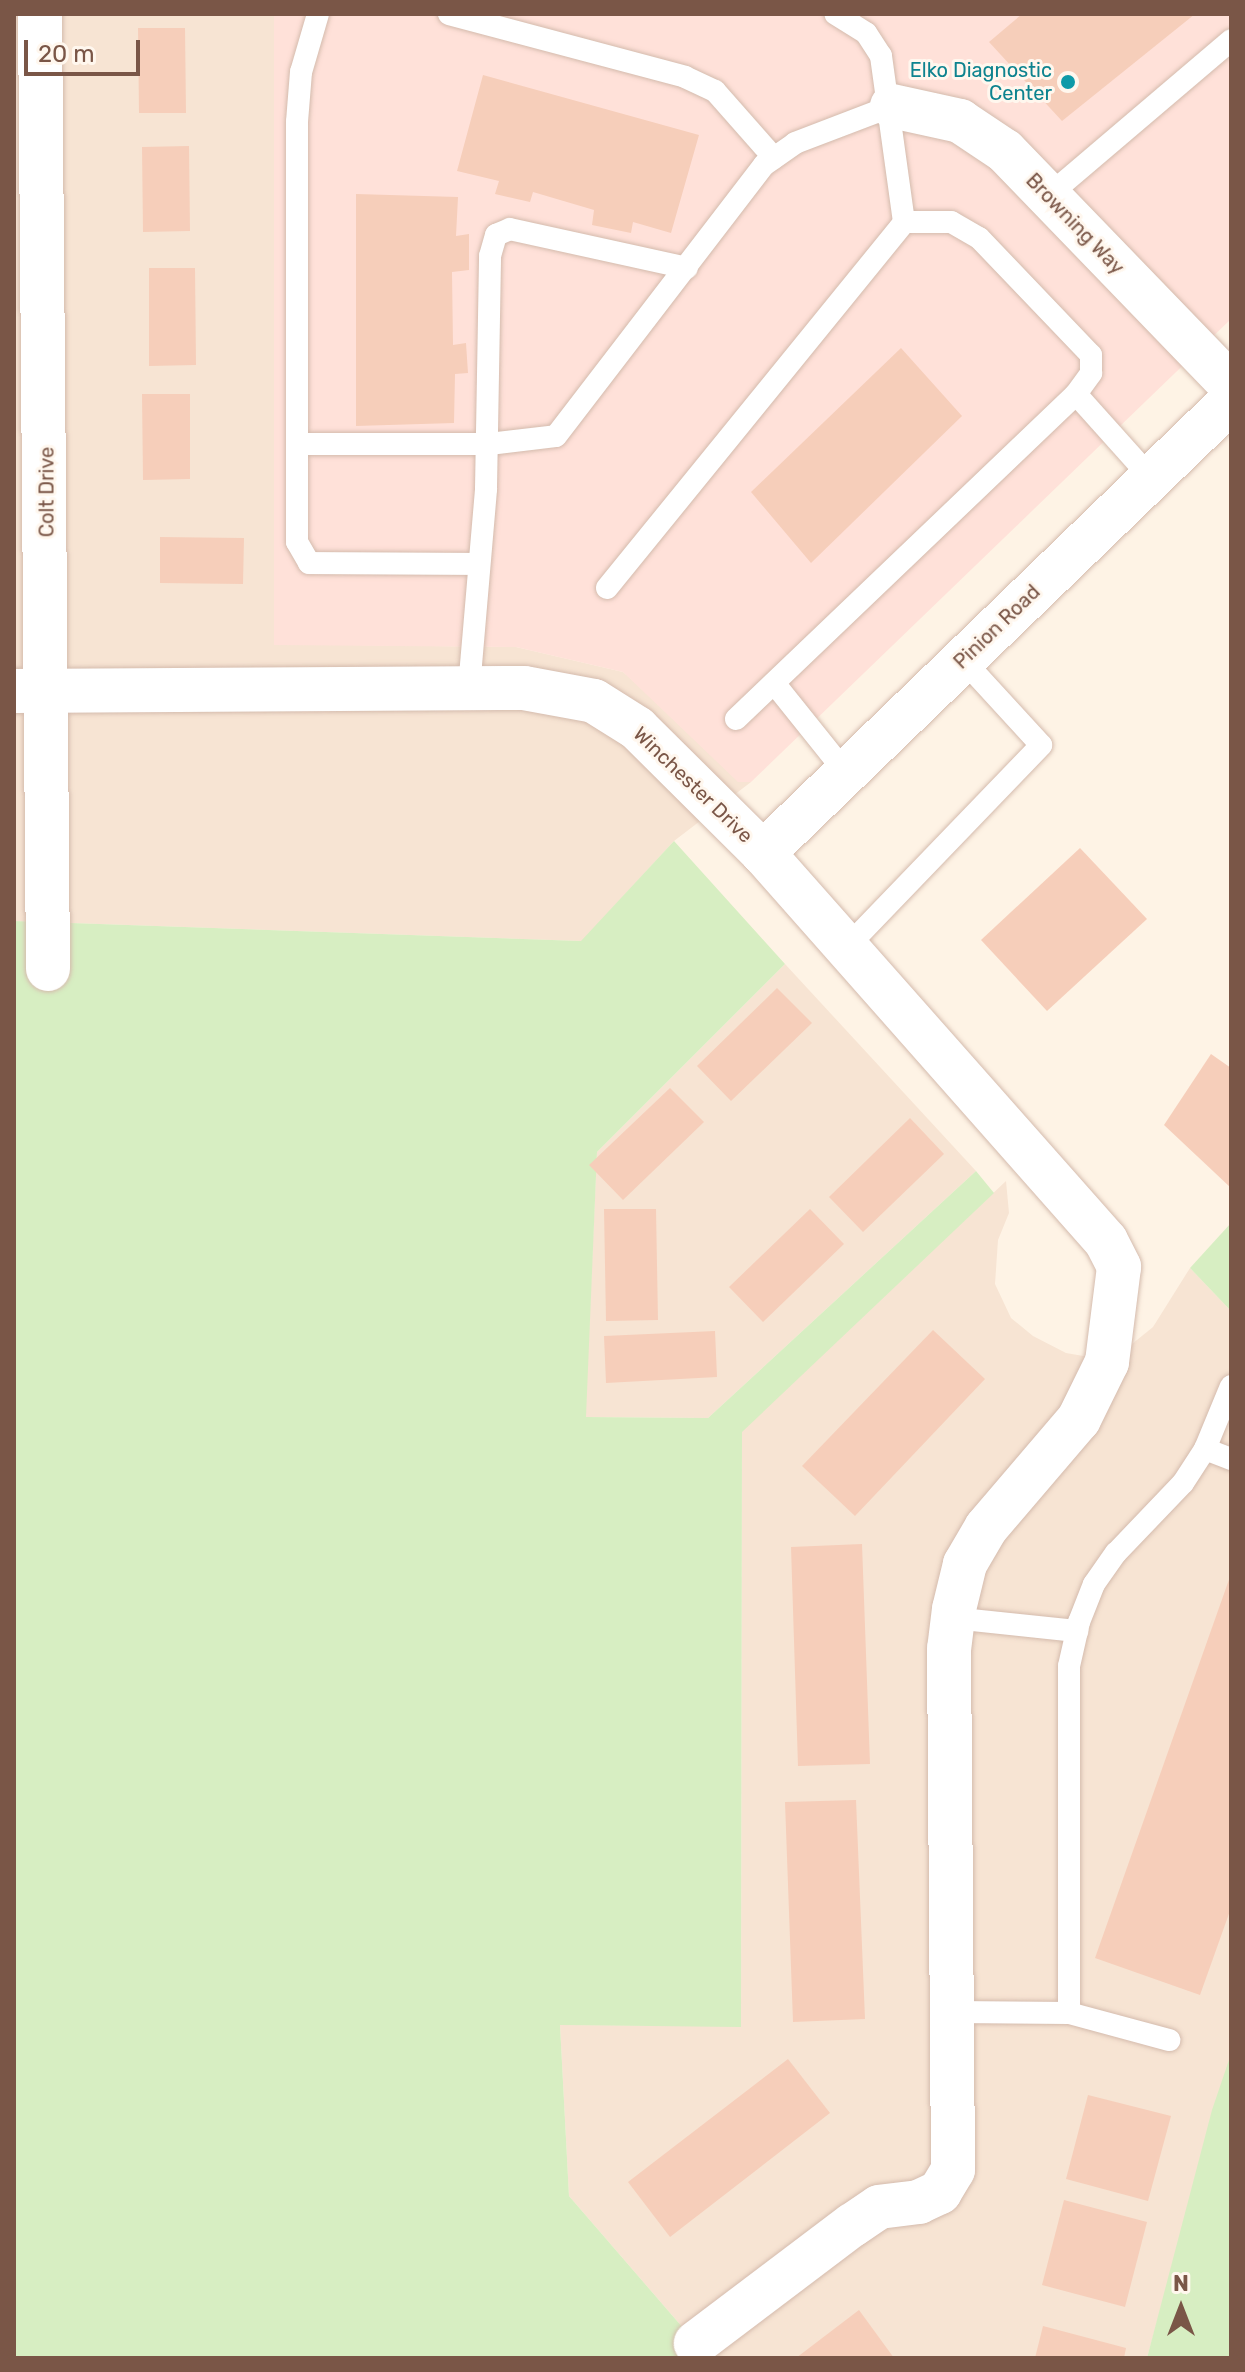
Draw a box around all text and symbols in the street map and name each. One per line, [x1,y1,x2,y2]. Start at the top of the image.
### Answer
scale bar [28,24,144,74]
text: 20 m [38,40,95,68]
place label: Elko Diagnostic Center [910,58,1052,105]
marker: Elko Diagnostic Center [1059,73,1077,91]
street label: Browning Way [1021,168,1129,280]
street label: Colt Drive [35,447,59,537]
street label: Pinion Road [949,580,1045,674]
street label: Winchester Drive [628,722,758,848]
north arrow [1141,2268,1221,2348]
text: N [1173,2270,1189,2297]

